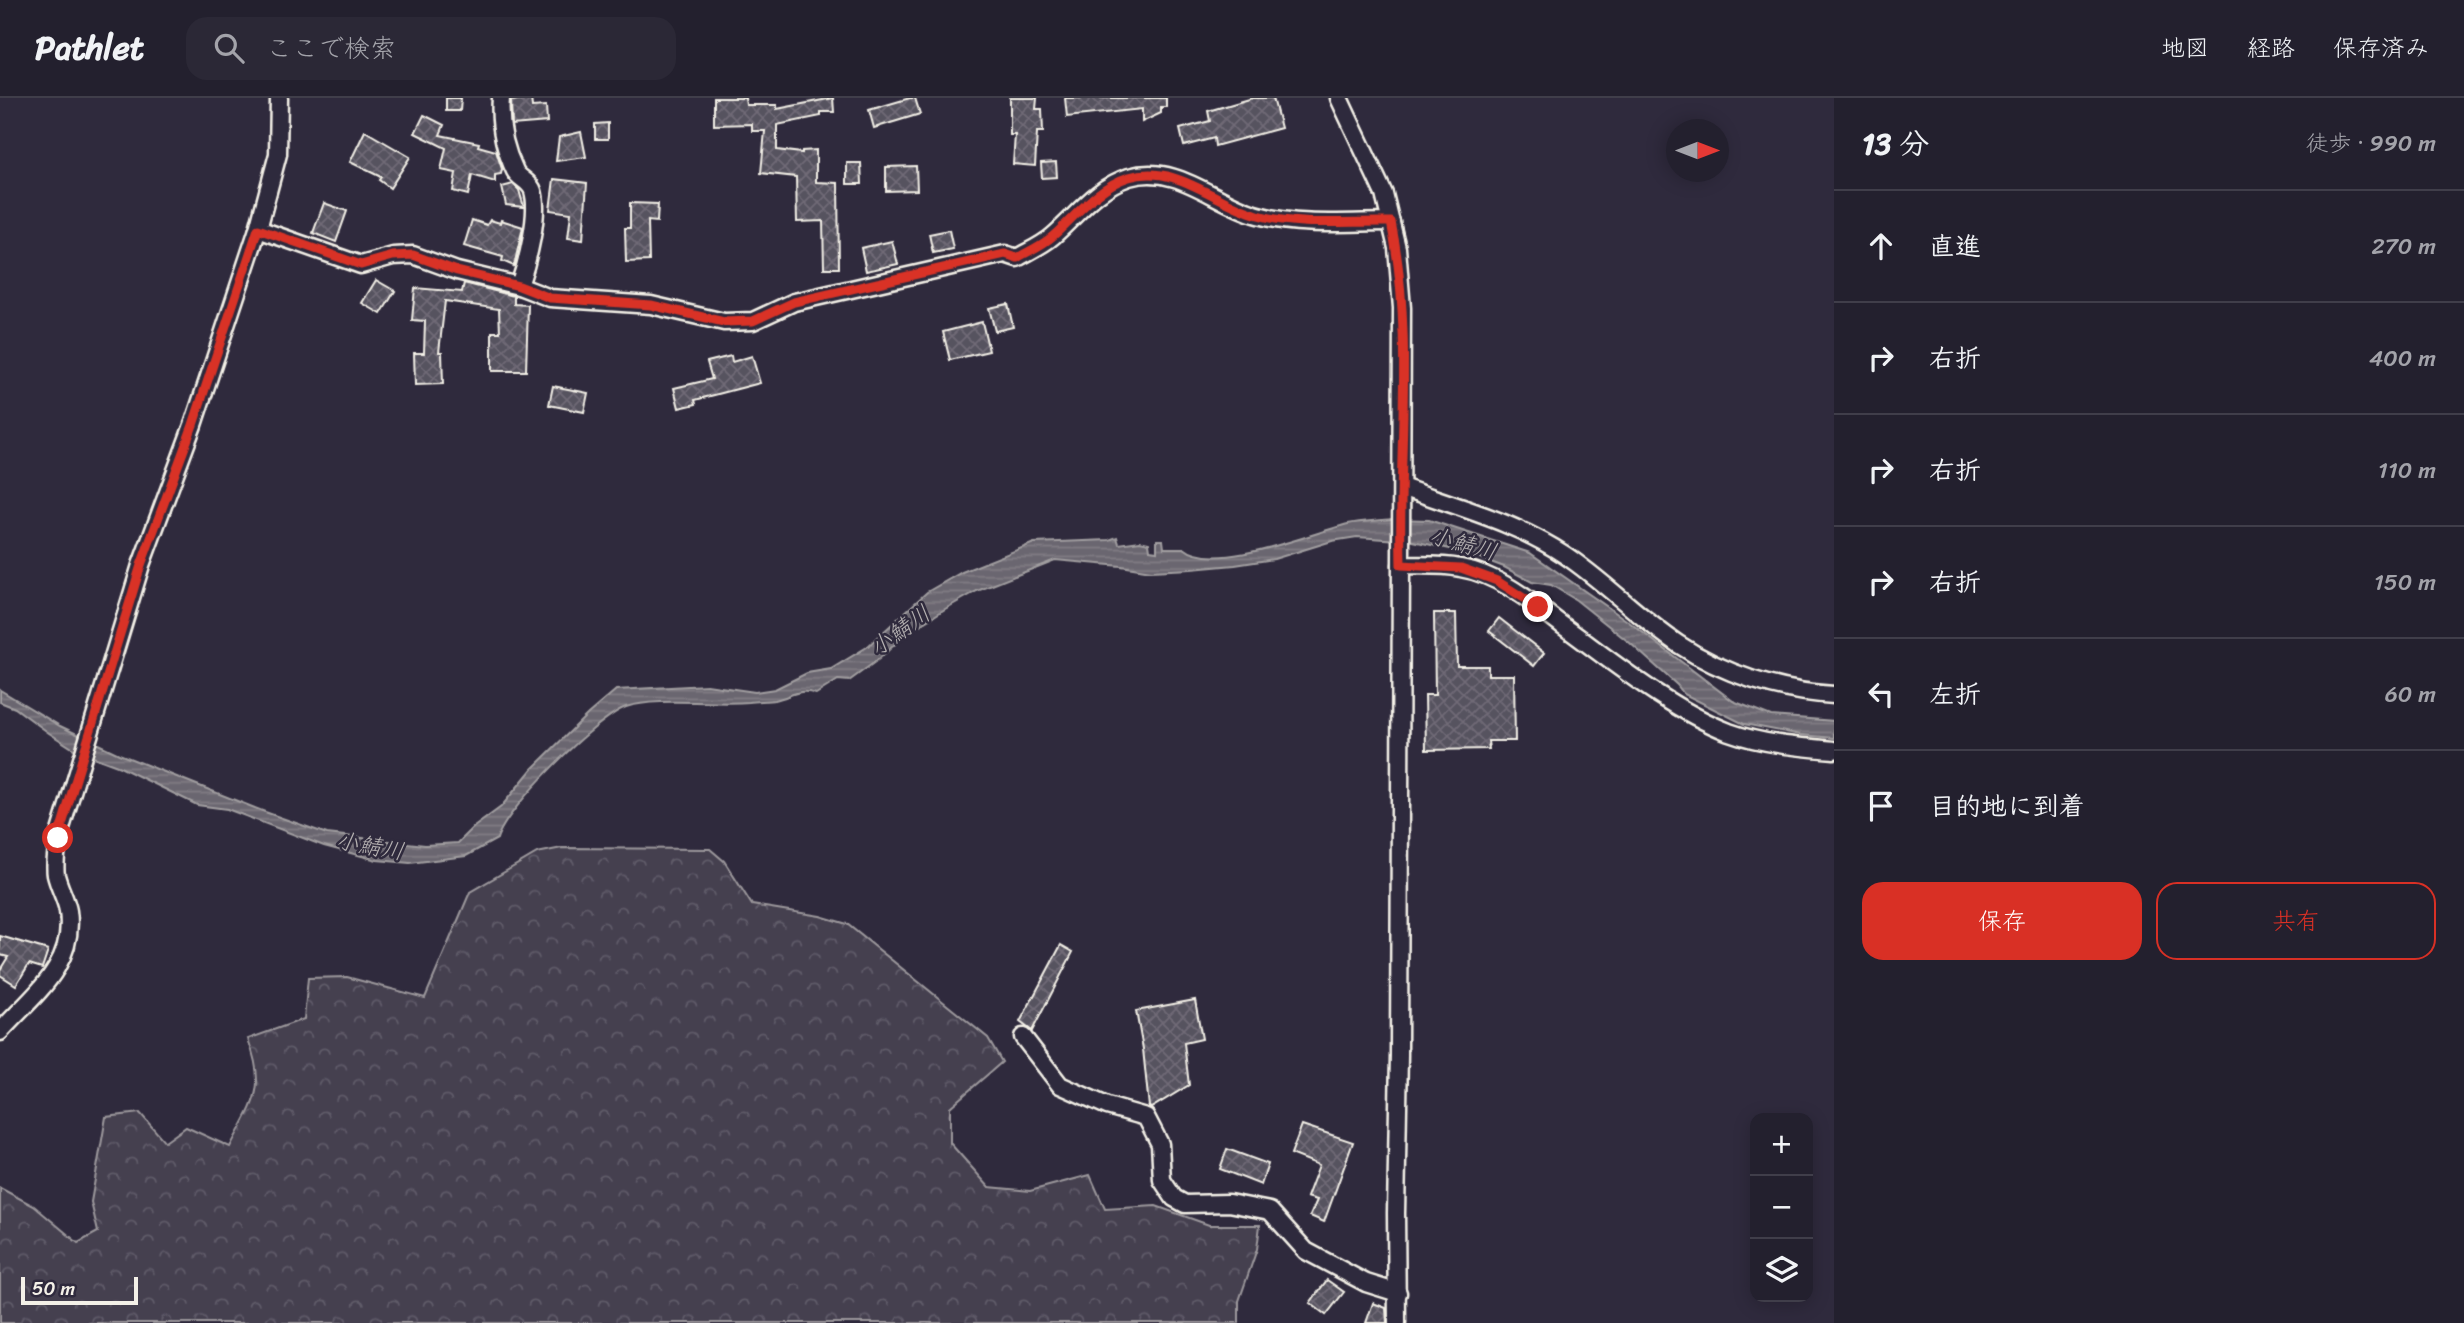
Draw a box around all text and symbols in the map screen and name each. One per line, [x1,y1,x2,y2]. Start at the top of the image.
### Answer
search box [186,17,676,80]
text: Pathlet [35,19,144,77]
text: ここで検索 [266,25,396,71]
text: 地図 [2161,27,2209,69]
text: 経路 [2247,27,2295,69]
text: 保存済み [2333,27,2429,69]
icon: search [210,29,248,67]
text: 13 分 [1862,117,1929,171]
north arrow [1666,119,1729,182]
text: 徒歩 · 990 m [2305,123,2436,164]
text: 直進 [1929,223,1981,269]
text: 270 m [2371,226,2436,267]
icon: ahead [1862,227,1900,265]
text: 右折 [1929,335,1981,381]
text: 400 m [2369,338,2436,379]
icon: right [1862,339,1900,377]
text: 右折 [1929,447,1981,493]
text: 110 m [2378,450,2436,491]
icon: right [1862,451,1900,489]
water label: 小鯖川 [1424,515,1502,573]
text: 右折 [1929,559,1981,605]
text: 150 m [2374,562,2436,603]
icon: right [1862,563,1900,601]
route end [1522,591,1553,622]
water label: 小鯖川 [860,594,940,668]
text: 左折 [1929,671,1981,717]
text: 60 m [2385,674,2436,715]
icon: left [1862,675,1900,713]
text: 目的地に到着 [1929,783,2085,829]
icon: arrive [1862,787,1900,825]
water label: 小鯖川 [332,820,408,872]
route start [42,822,73,853]
button: 保存 [1862,882,2142,960]
button: 共有 [2156,882,2436,960]
map controls [1750,1113,1813,1302]
button: + [1750,1113,1813,1176]
button: − [1750,1176,1813,1239]
button: layers [1750,1239,1813,1302]
text: 50 m [32,1272,75,1305]
scale bar [21,1274,138,1306]

